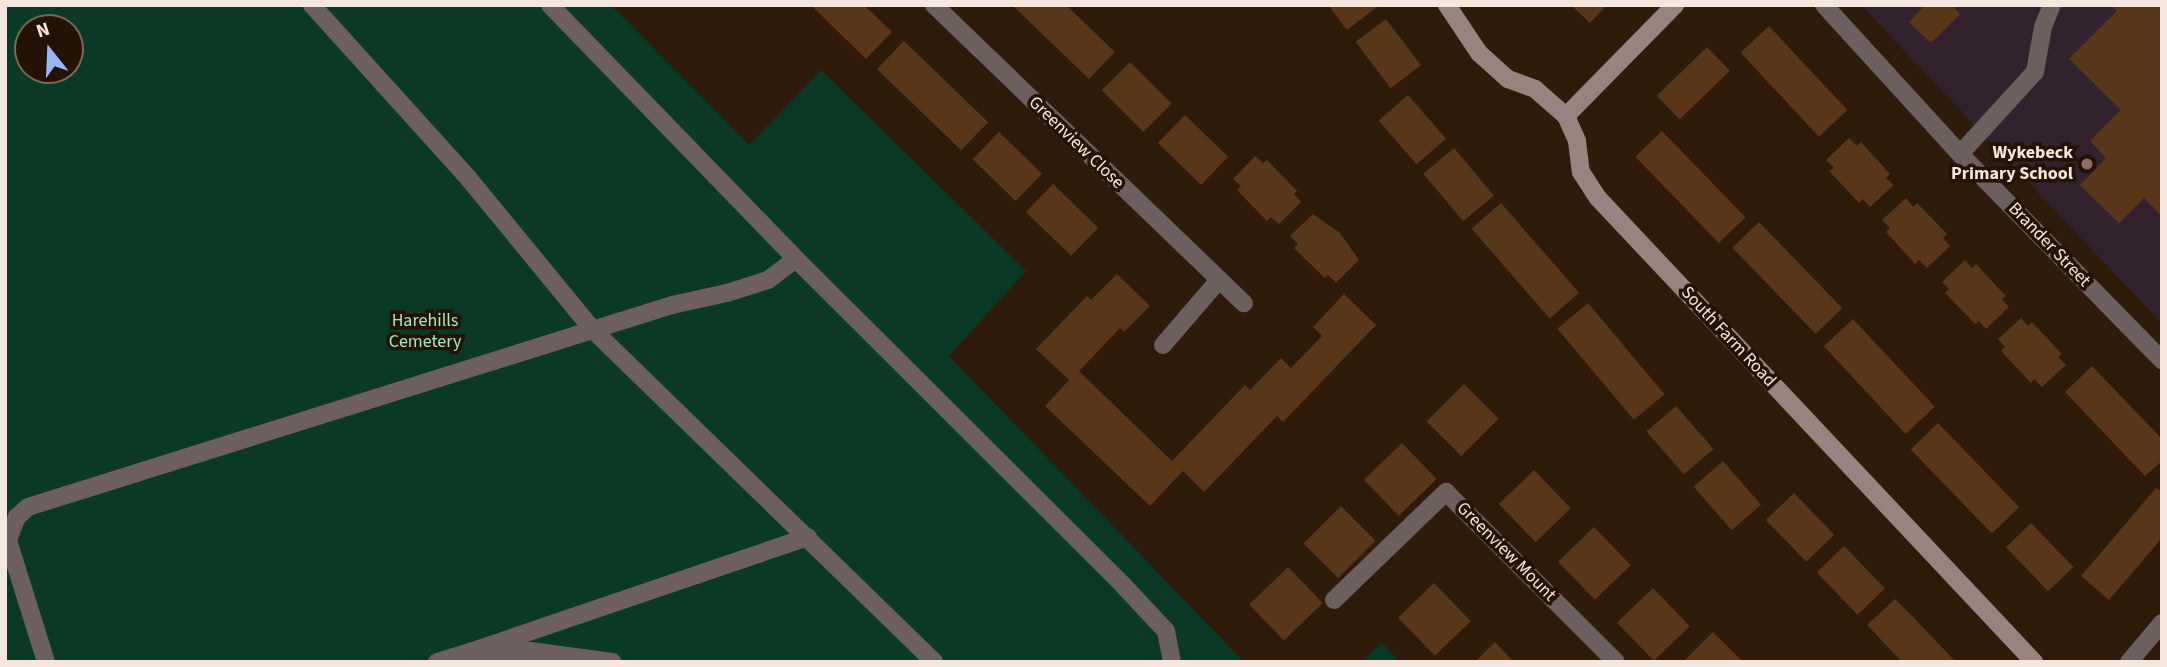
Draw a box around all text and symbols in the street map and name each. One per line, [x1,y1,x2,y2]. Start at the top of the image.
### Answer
north arrow [14,14,84,84]
text: N [33,16,53,45]
street label: Greenview Close [1024,92,1128,194]
place label: Wykebeck Primary School [1951,143,2073,186]
marker: Wykebeck Primary School [2079,156,2095,172]
street label: Brander Street [2003,198,2095,292]
street label: South Farm Road [1676,282,1780,392]
park label: Harehills Cemetery [389,311,461,354]
street label: Greenview Mount [1452,498,1560,606]

